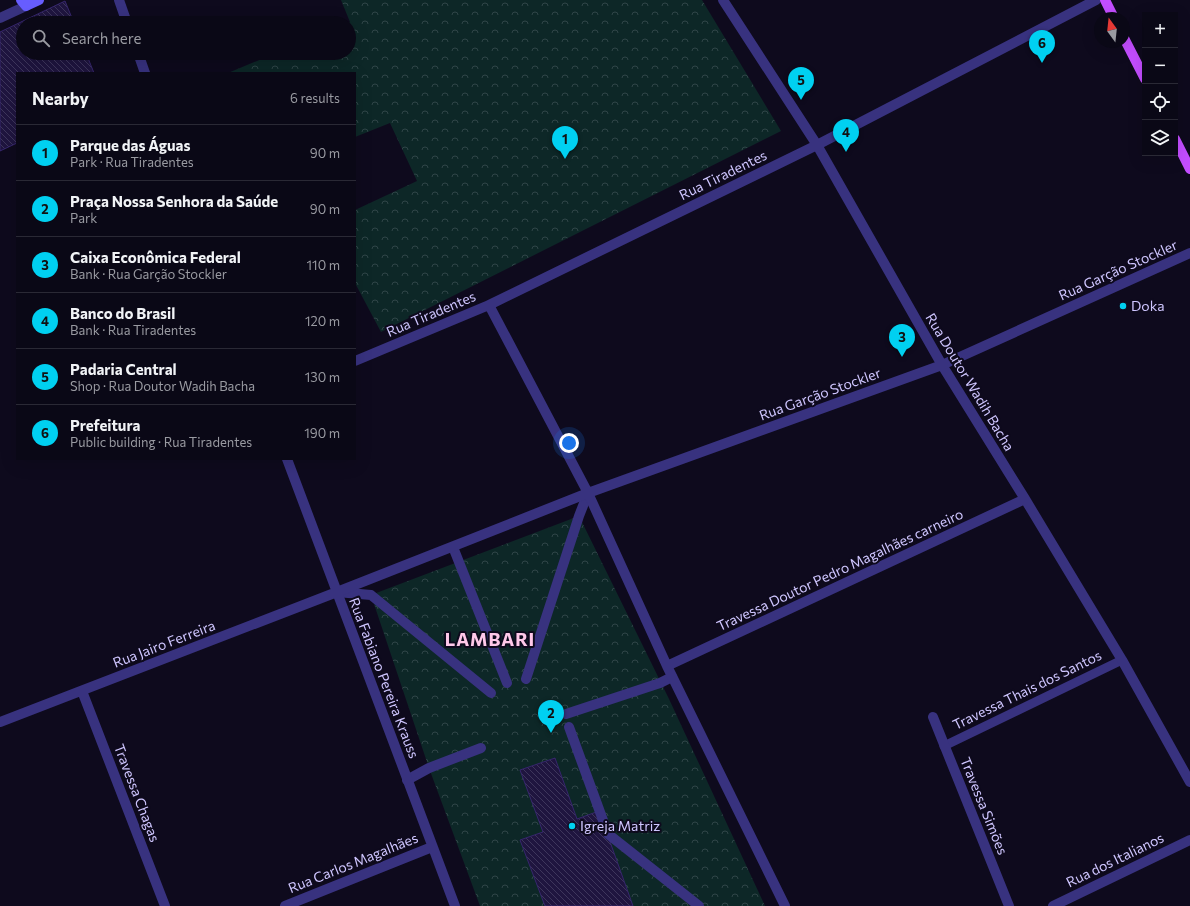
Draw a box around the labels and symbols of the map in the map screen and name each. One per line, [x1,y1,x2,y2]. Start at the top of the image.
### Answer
north arrow [1094,12,1130,48]
pin: 6 [1029,30,1055,63]
pin: 5 [788,67,814,100]
pin: 4 [833,119,859,152]
pin: 1 [552,126,578,159]
street label: Rua Tiradentes [676,146,769,203]
street label: Rua Garção Stockler [1056,236,1180,303]
street label: Rua Tiradentes [384,287,478,340]
place label: Doka [1131,297,1165,314]
marker: Doka [1118,301,1128,311]
street label: Rua Doutor Wadih Bacha [923,310,1018,454]
pin: 3 [889,324,915,357]
street label: Rua Garção Stockler [757,363,883,423]
your location [559,433,579,453]
street label: Travessa Doutor Pedro Magalhães carneiro [714,505,966,634]
street label: Rua Fabiano Pereira Krauss [346,595,423,761]
street label: Rua Jairo Ferreira [110,616,217,671]
district label: LAMBARI [445,628,535,650]
street label: Travessa Thais dos Santos [950,646,1104,733]
pin: 2 [538,700,564,733]
street label: Travessa Chagas [111,741,164,844]
street label: Travessa Simões [957,755,1012,857]
place label: Igreja Matriz [580,817,660,834]
marker: Igreja Matriz [567,821,577,831]
street label: Rua Carlos Magalhães [285,829,420,896]
street label: Rua dos Italianos [1063,829,1166,891]

